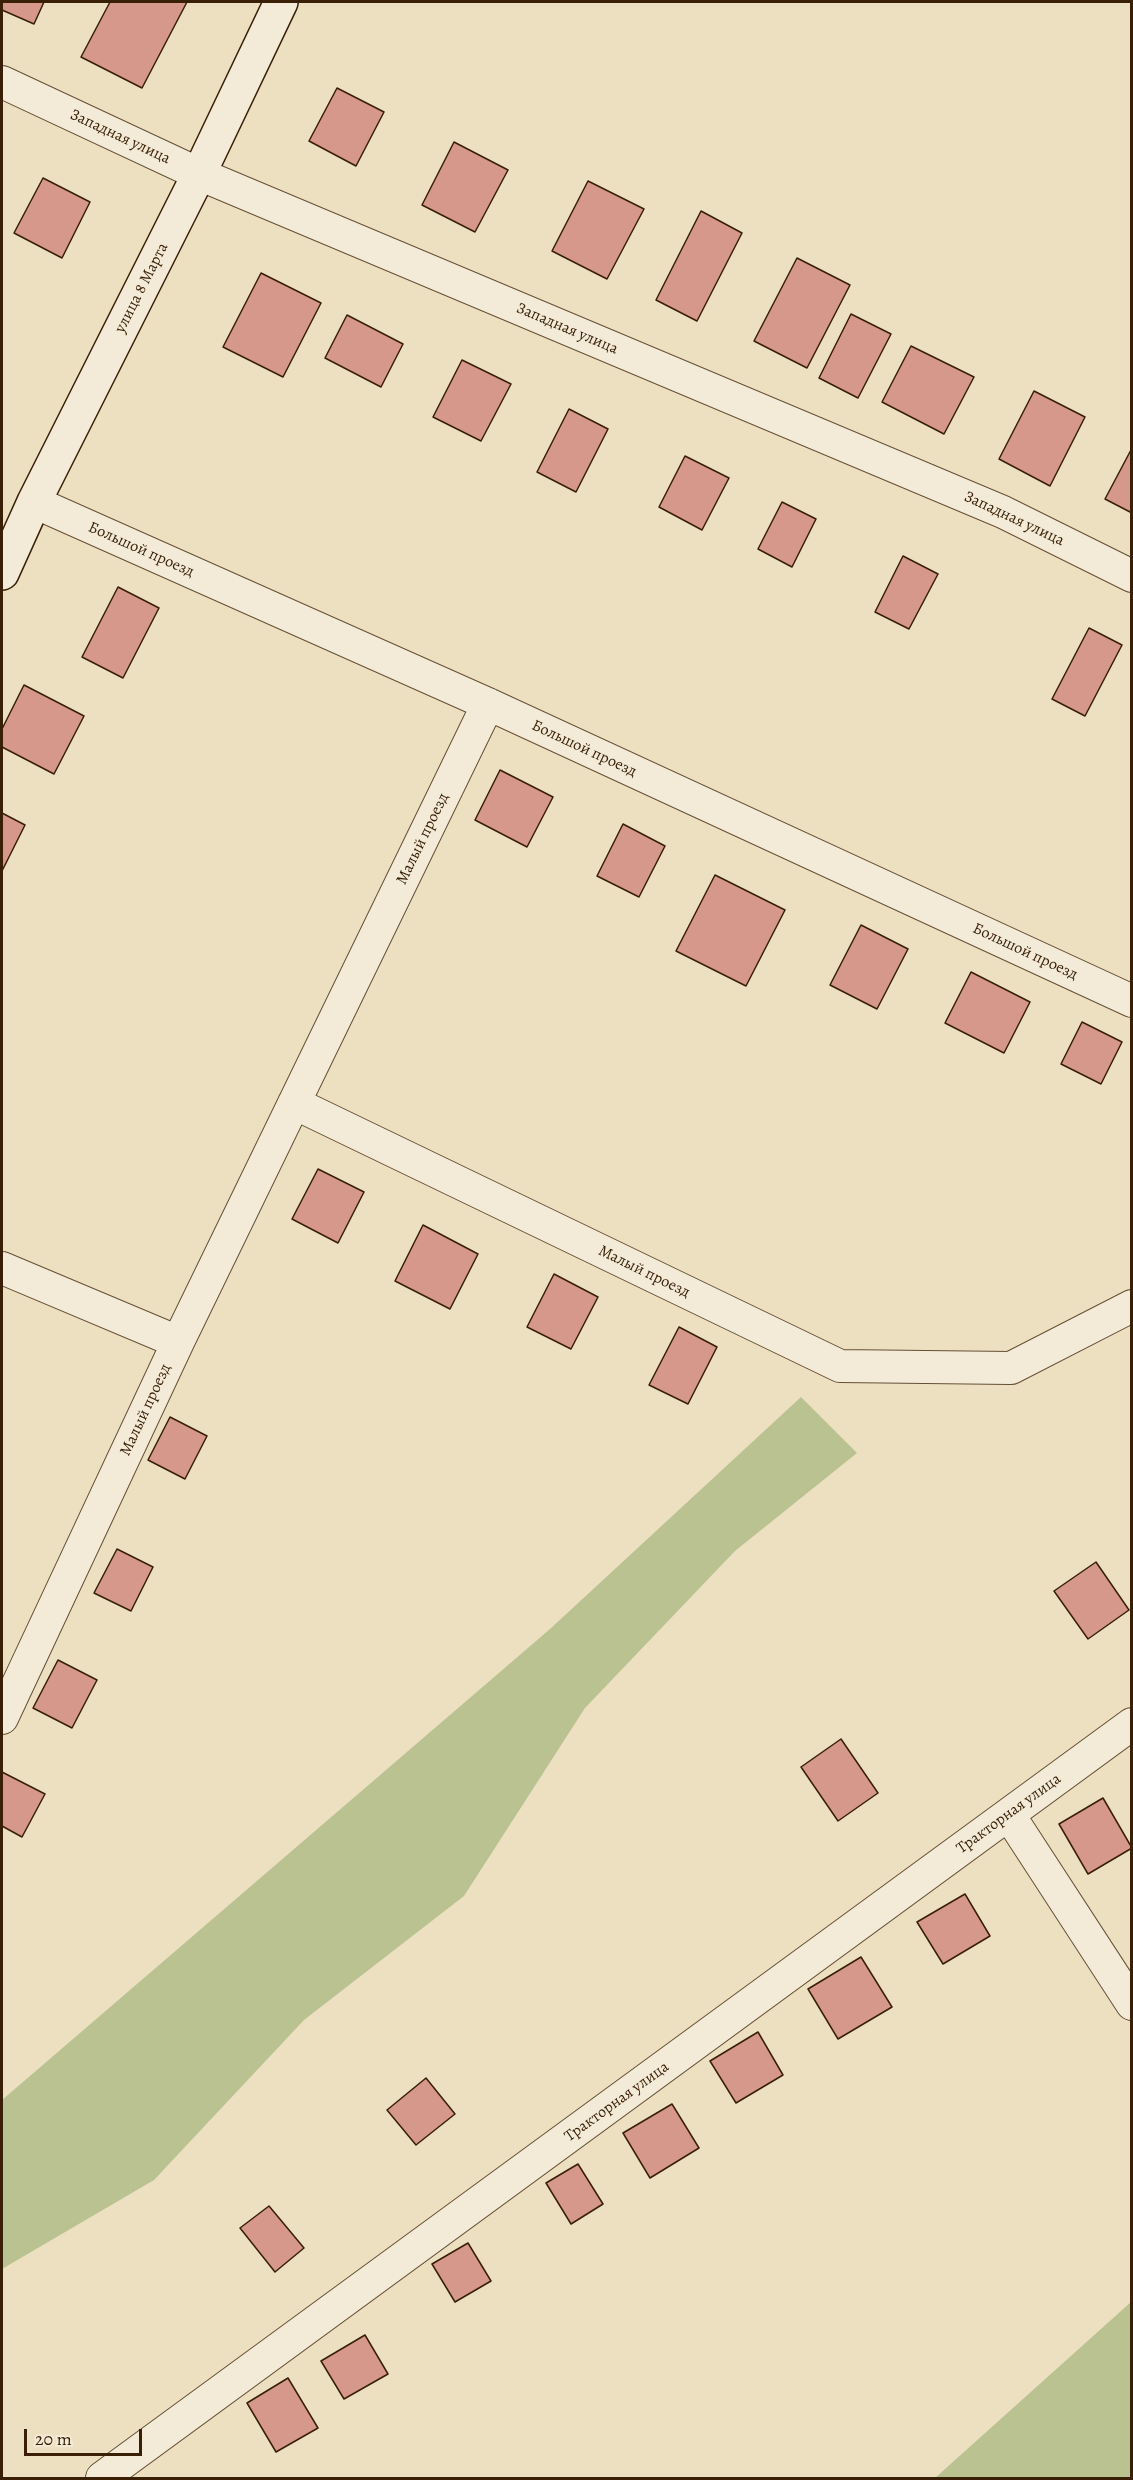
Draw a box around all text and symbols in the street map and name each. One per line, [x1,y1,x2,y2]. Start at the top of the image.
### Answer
street label: Западная улица [67,105,173,169]
street label: улица 8 Марта [111,240,173,336]
street label: Западная улица [513,299,621,359]
street label: Западная улица [961,487,1067,551]
street label: Большой проезд [85,518,197,582]
street label: Большой проезд [528,716,640,782]
street label: Малый проезд [393,790,453,888]
street label: Большой проезд [969,919,1081,985]
street label: Малый проезд [595,1242,693,1302]
street label: Малый проезд [116,1361,176,1459]
street label: Тракторная улица [953,1770,1065,1858]
street label: Тракторная улица [561,2058,673,2146]
scale bar [27,2417,146,2455]
text: 20 m [35,2427,72,2451]

